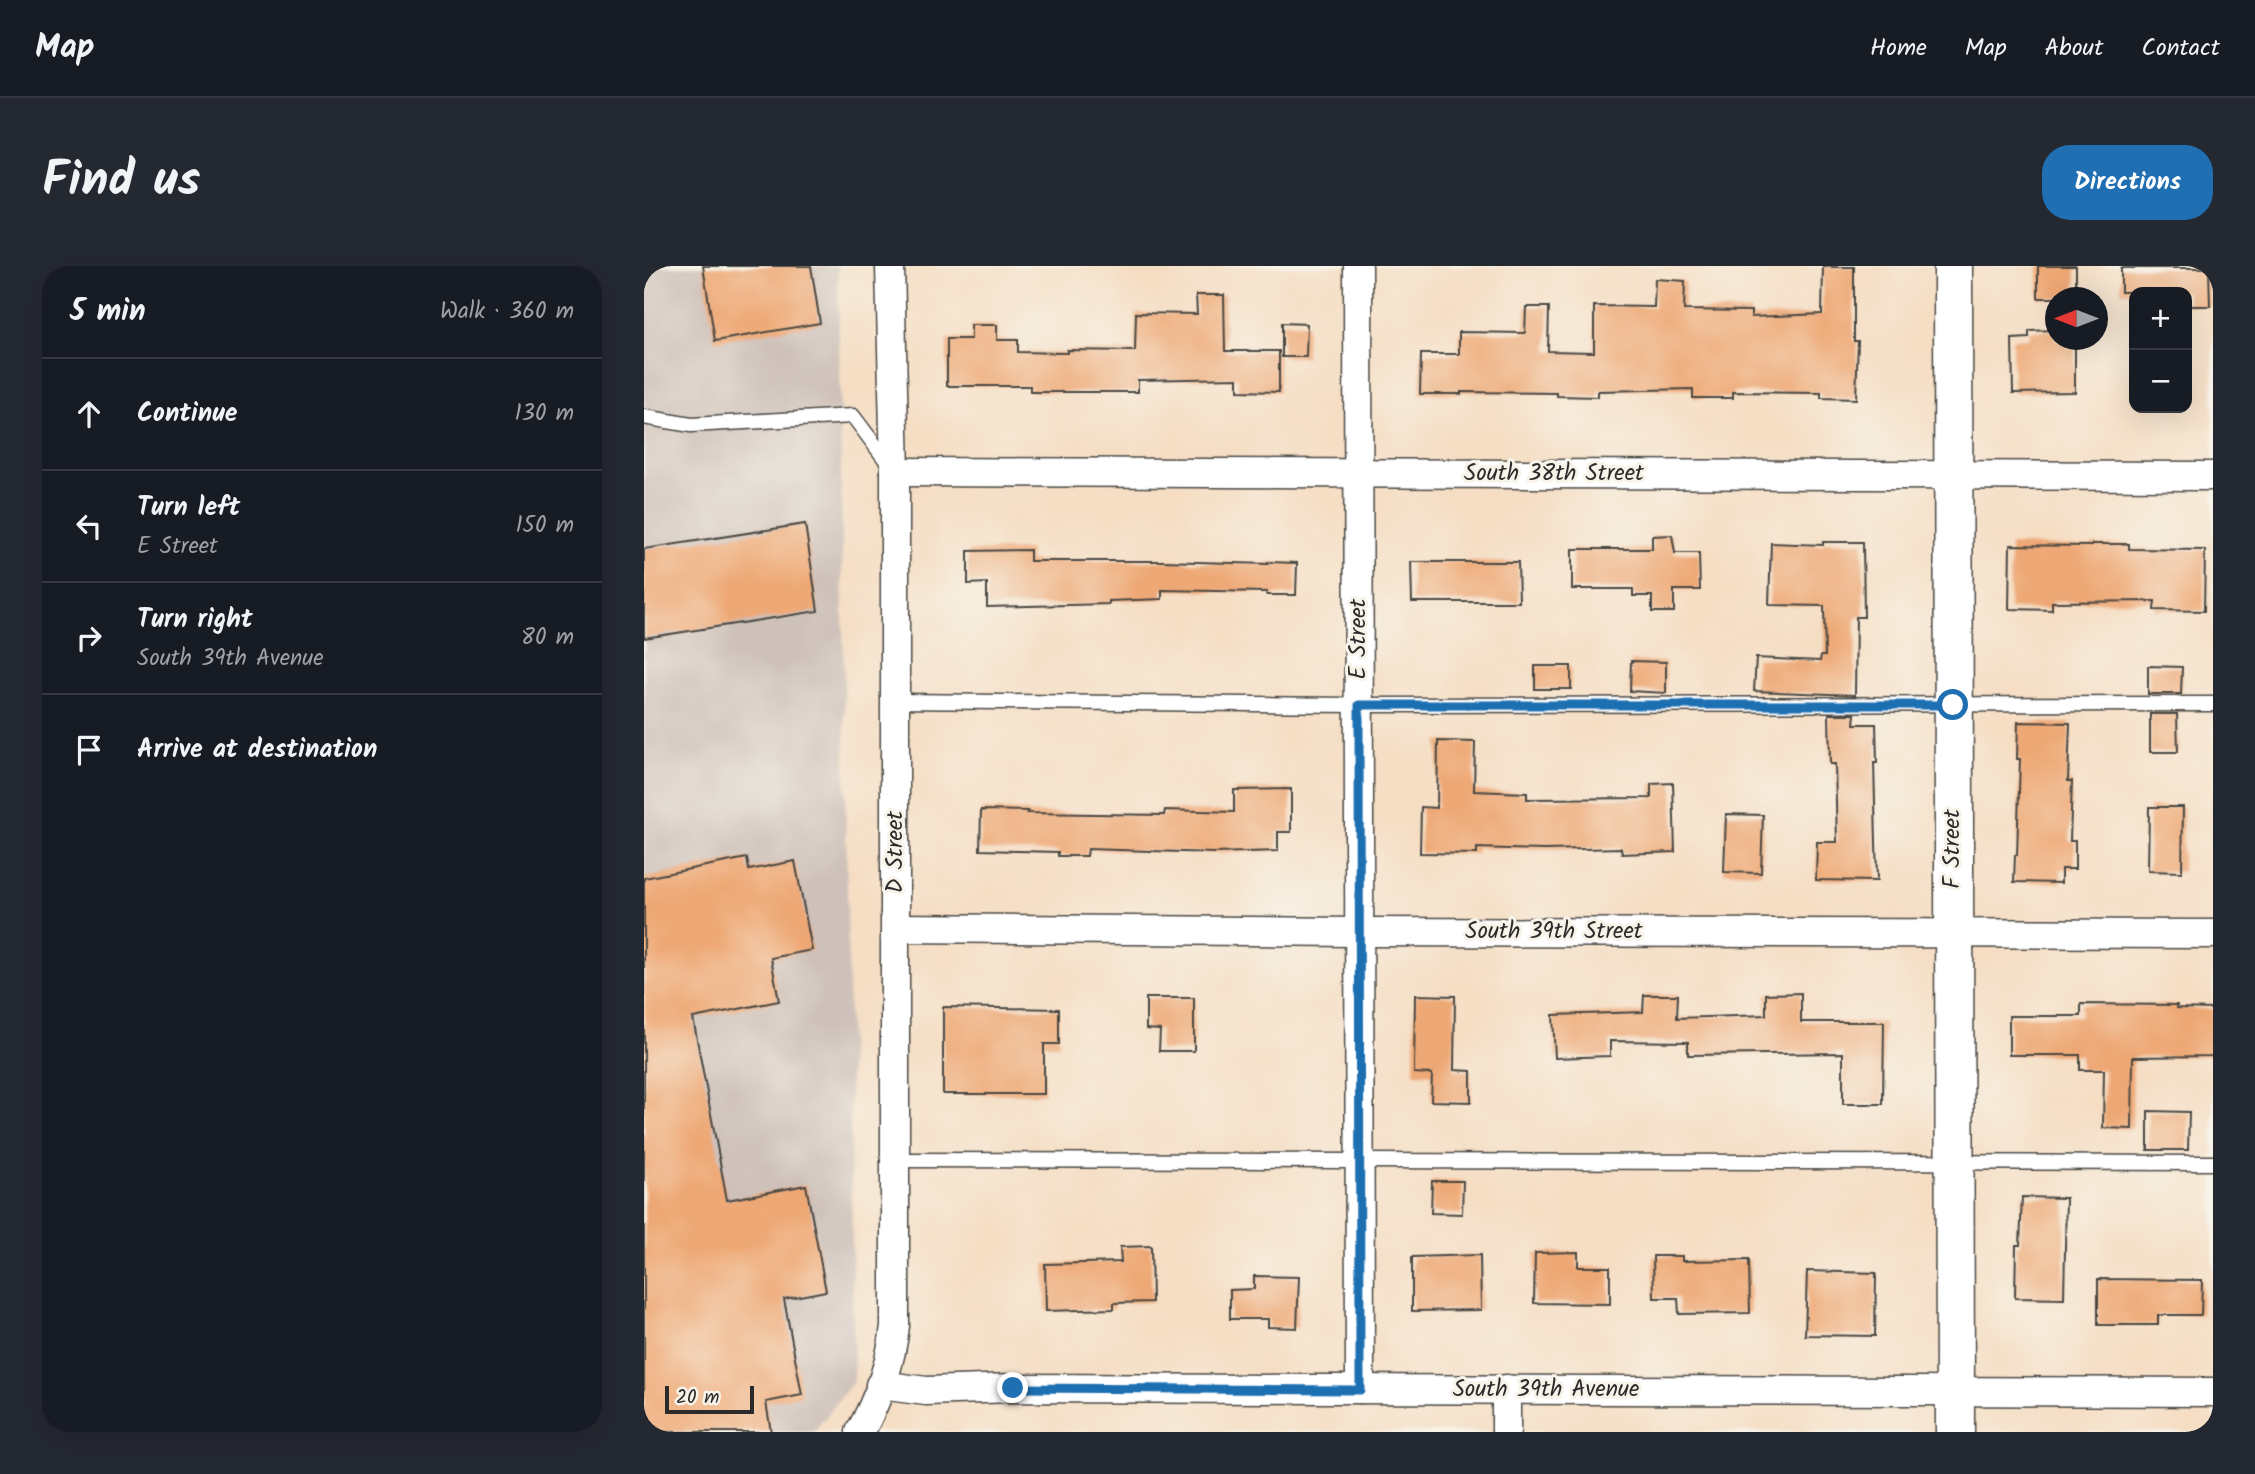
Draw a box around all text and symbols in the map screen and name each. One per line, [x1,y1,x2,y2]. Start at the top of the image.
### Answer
text: Map [35,22,95,75]
text: Home [1870,29,1927,68]
text: Map [1965,29,2007,68]
text: About [2045,29,2103,68]
text: Contact [2141,29,2220,68]
text: Find us [42,143,200,221]
button: Directions [2042,145,2213,220]
north arrow [2045,287,2108,350]
map controls [2129,287,2192,413]
button: + [2129,287,2192,350]
text: 5 min [70,288,146,336]
text: Walk · 360 m [440,294,574,330]
button: − [2129,350,2192,413]
text: Continue [137,393,238,435]
icon: ahead [70,395,108,433]
text: 130 m [515,396,574,432]
street label: South 38th Street [1464,456,1645,492]
text: Turn left [137,487,240,529]
icon: left [70,507,108,545]
text: 150 m [515,508,574,544]
text: E Street [137,529,218,565]
street label: E Street [1341,597,1377,680]
text: Turn right [137,599,253,641]
icon: right [70,619,108,657]
text: 80 m [521,620,574,656]
text: South 39th Avenue [137,641,324,677]
route start [1937,689,1968,720]
text: Arrive at destination [137,729,377,771]
icon: arrive [70,731,108,769]
street label: F Street [1935,808,1971,889]
street label: D Street [878,810,914,893]
street label: South 39th Street [1465,914,1644,950]
route end [997,1372,1028,1403]
street label: South 39th Avenue [1453,1372,1639,1408]
scale bar [665,1383,754,1415]
text: 20 m [676,1383,719,1413]

